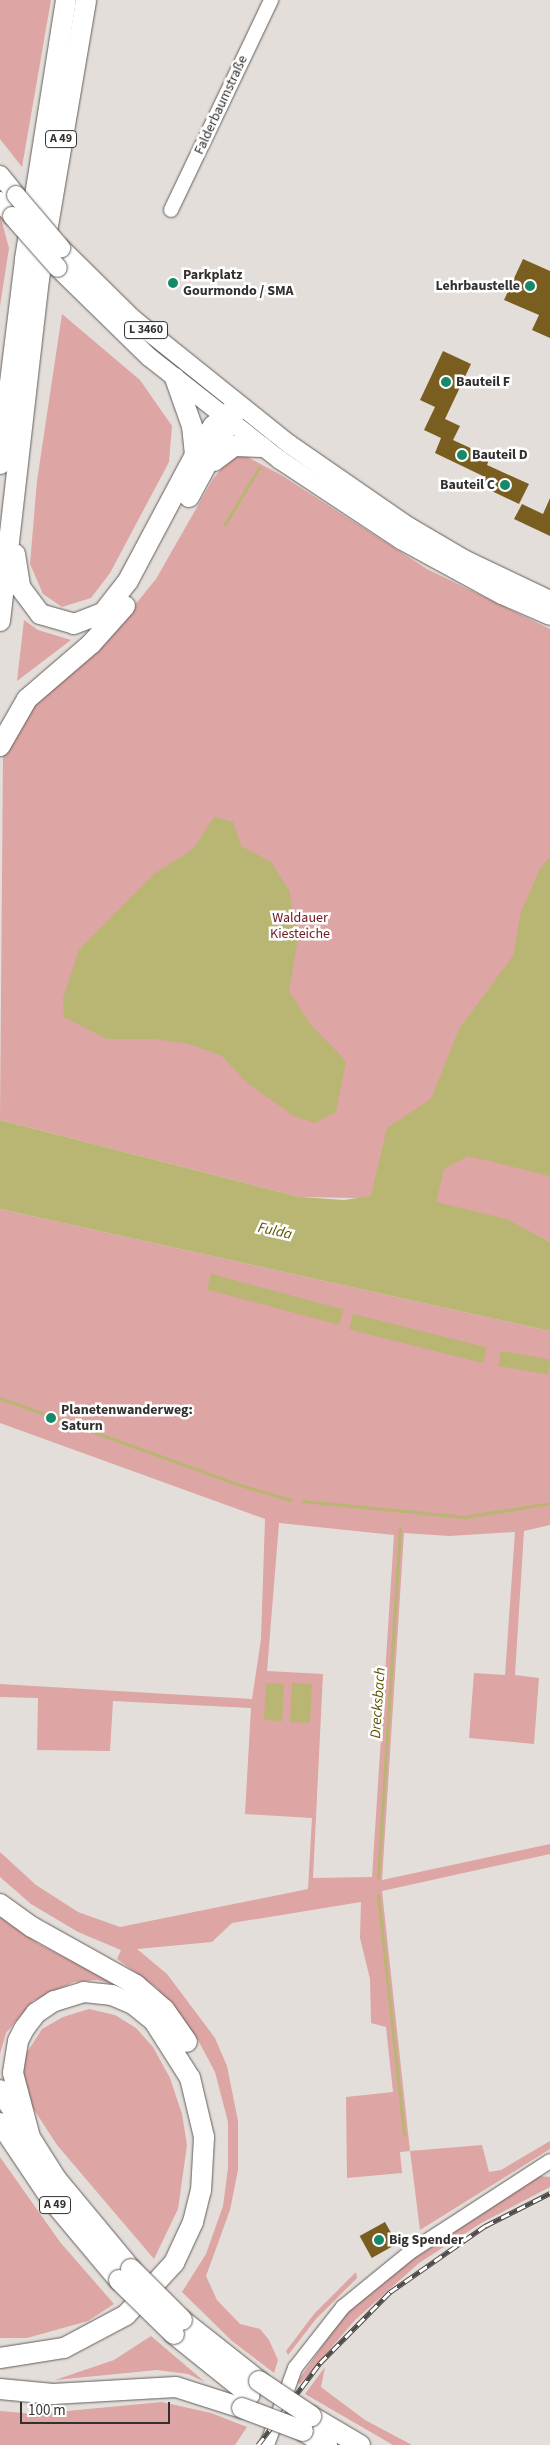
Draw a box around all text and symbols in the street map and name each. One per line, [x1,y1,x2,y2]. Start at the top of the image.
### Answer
street label: Falderbaumstraße [191,53,251,157]
road number: A 49 [45,130,77,148]
place label: Parkplatz Gourmondo / SMA [183,267,294,300]
marker: Parkplatz Gourmondo / SMA [167,277,179,289]
place label: Lehrbaustelle [435,278,520,294]
marker: Lehrbaustelle [524,280,536,292]
road number: L 3460 [124,320,168,340]
place label: Bauteil F [456,374,510,390]
marker: Bauteil F [440,376,452,388]
place label: Bauteil D [472,447,528,463]
marker: Bauteil D [456,449,468,461]
place label: Bauteil C [440,477,495,493]
marker: Bauteil C [499,479,511,491]
park label: Waldauer Kiesteiche [270,910,330,942]
water label: Fulda [256,1218,294,1244]
place label: Planetenwanderweg: Saturn [61,1402,193,1434]
marker: Planetenwanderweg: Saturn [45,1412,57,1424]
water label: Drecksbach [367,1667,389,1739]
road number: A 49 [39,2196,71,2214]
place label: Big Spender [389,2232,464,2248]
marker: Big Spender [373,2234,385,2246]
scale bar [22,2392,172,2424]
text: 100 m [28,2400,66,2421]

